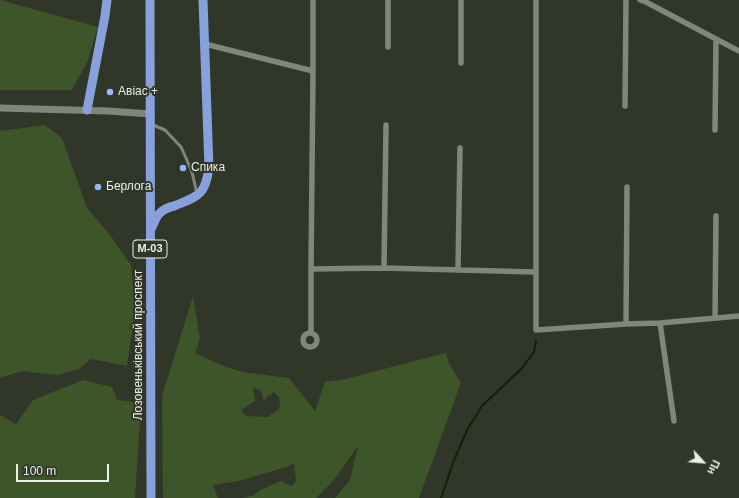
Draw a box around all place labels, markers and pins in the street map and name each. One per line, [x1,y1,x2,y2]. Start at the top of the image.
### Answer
place label: Авiас + [118,85,158,99]
marker: Авiас + [105,87,115,97]
place label: Спика [191,161,225,175]
marker: Спика [178,163,188,173]
place label: Берлога [106,180,151,194]
marker: Берлога [93,182,103,192]

